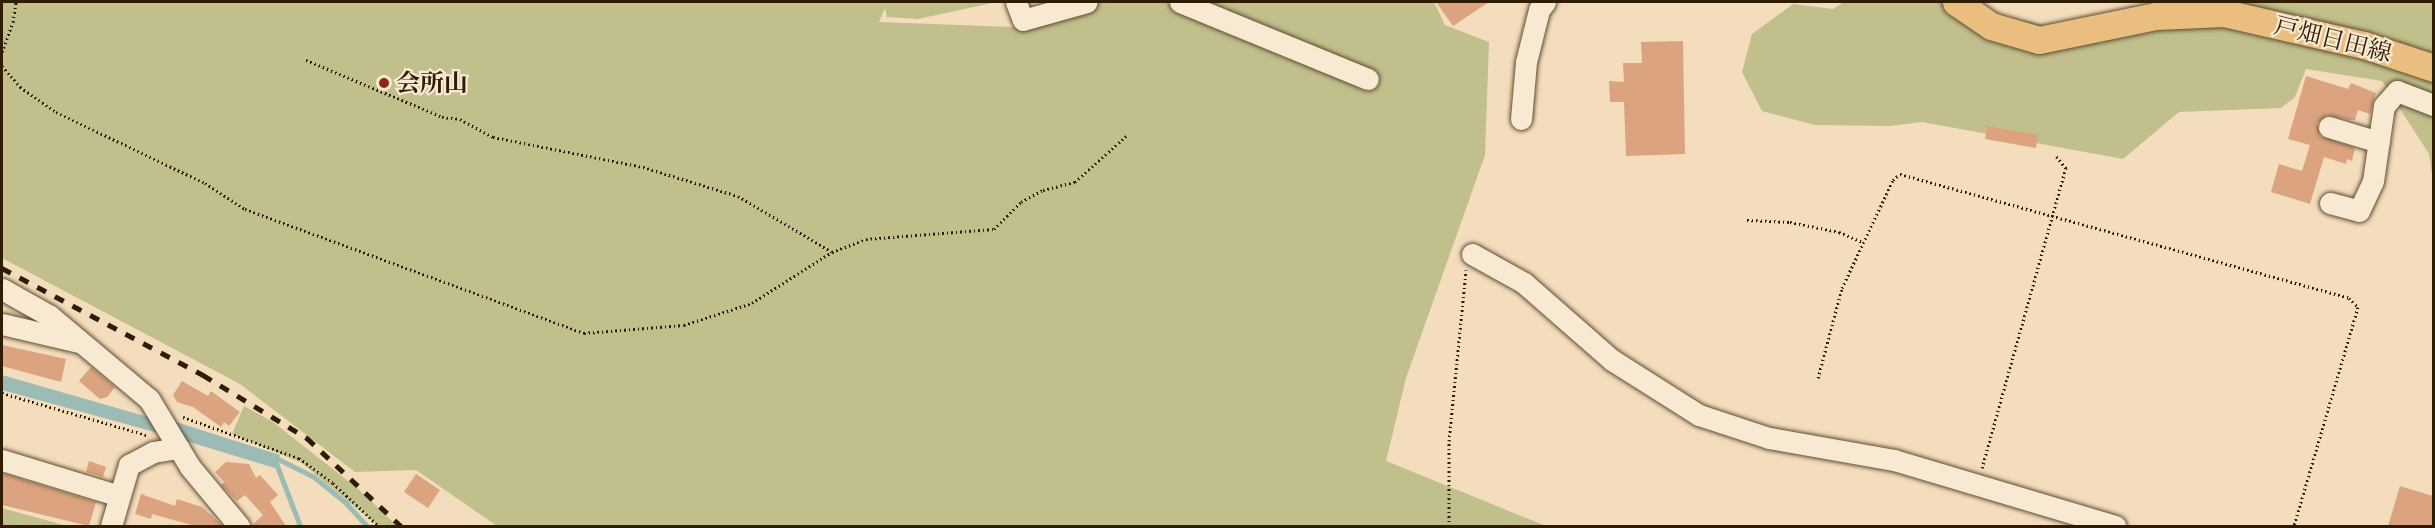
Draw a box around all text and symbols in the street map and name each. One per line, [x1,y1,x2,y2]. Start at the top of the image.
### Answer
street label: 戸畑日田線 [2271,11,2395,67]
place label: 会所山 [396,69,468,97]
marker: 会所山 [377,76,391,90]

